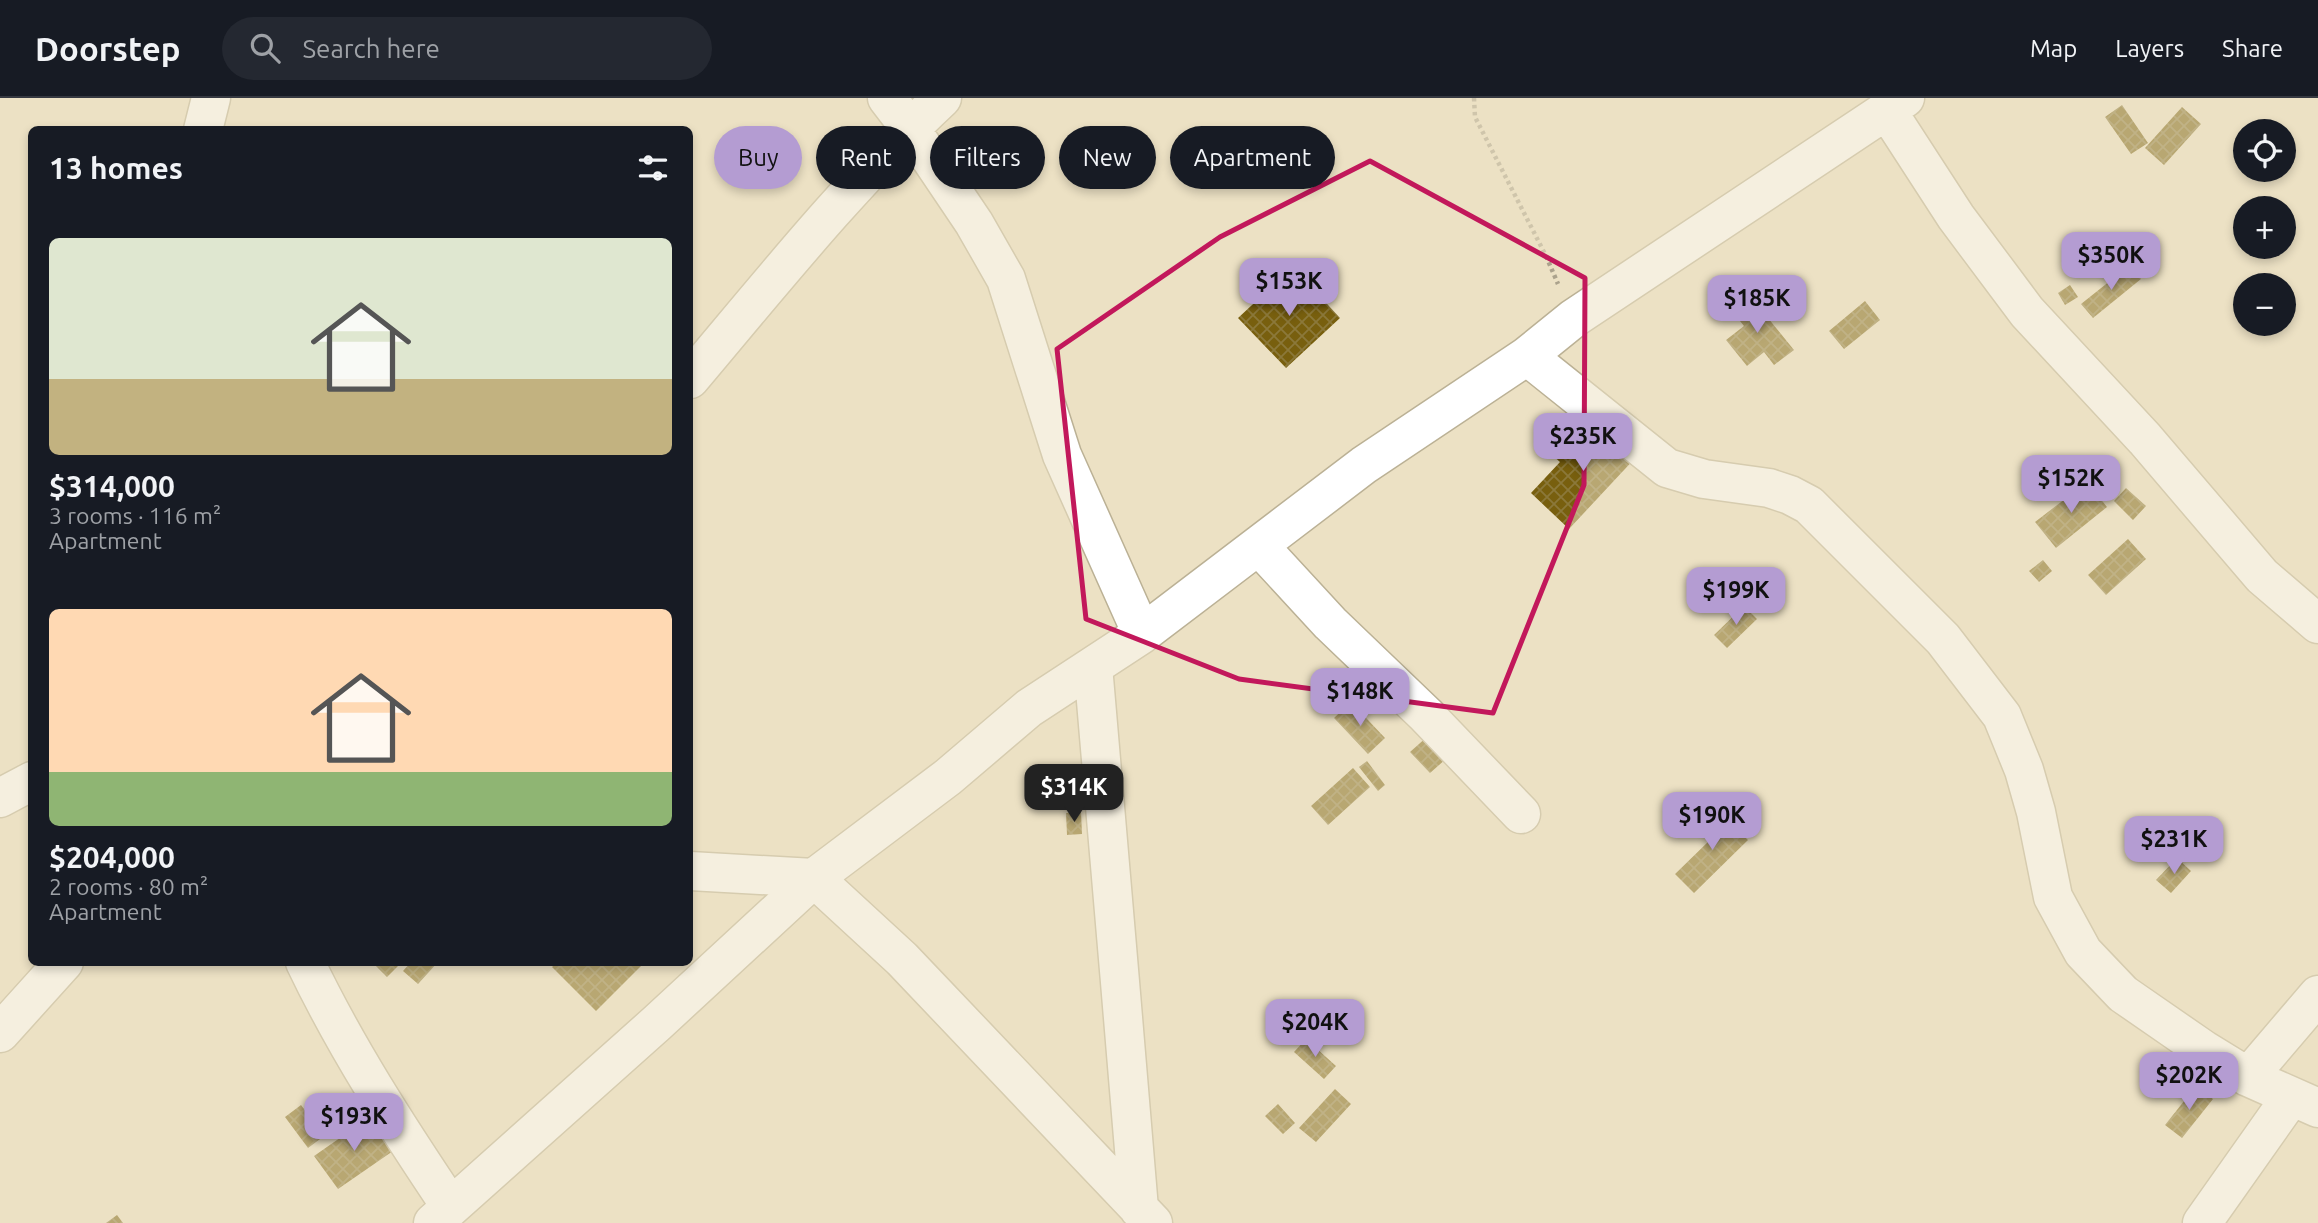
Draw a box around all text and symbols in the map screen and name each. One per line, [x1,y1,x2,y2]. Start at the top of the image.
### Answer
search box [222,17,712,80]
icon: search [246,29,284,67]
text: Doorstep [35,30,180,67]
text: Search here [302,34,440,63]
text: Map [2030,35,2077,62]
text: Layers [2115,35,2184,62]
text: Share [2222,35,2283,62]
map controls [2233,119,2296,336]
button: locate [2233,119,2296,182]
chip: Buy [714,126,802,189]
chip: Rent [816,126,916,189]
chip: Filters [930,126,1045,189]
chip: New [1059,126,1156,189]
chip: Apartment [1170,126,1335,189]
icon: filters [634,149,672,187]
text: 13 homes [49,151,183,185]
button: + [2233,196,2296,259]
pin: $350K [2062,232,2160,292]
text: $350K [2077,242,2145,267]
pin: $153K [1240,258,1338,318]
text: $153K [1255,268,1323,293]
button: − [2233,273,2296,336]
pin: $185K [1708,275,1806,335]
icon: home [298,284,424,410]
text: $185K [1723,285,1791,310]
pin: $235K [1534,414,1632,473]
text: $235K [1549,423,1617,448]
pin: $152K [2022,456,2120,515]
text: $152K [2037,465,2105,490]
text: $314,000 [49,469,175,503]
text: 3 rooms · 116 m² [49,503,221,528]
text: Apartment [49,528,162,553]
pin: $199K [1687,568,1785,627]
text: $199K [1702,577,1770,602]
icon: home [298,655,424,781]
pin: $148K [1311,668,1409,728]
text: $148K [1326,678,1394,703]
pin: $314K [1025,764,1123,824]
text: $314K [1040,774,1108,799]
pin: $190K [1663,792,1761,852]
text: $190K [1678,802,1746,827]
pin: $231K [2125,816,2223,876]
text: $231K [2140,826,2208,851]
text: $204,000 [49,840,175,874]
text: 2 rooms · 80 m² [49,874,208,899]
text: Apartment [49,899,162,924]
pin: $204K [1266,1000,1364,1059]
text: $204K [1281,1009,1349,1034]
pin: $202K [2140,1052,2238,1112]
text: $202K [2155,1062,2223,1087]
pin: $193K [305,1094,403,1153]
text: $193K [320,1103,388,1128]

